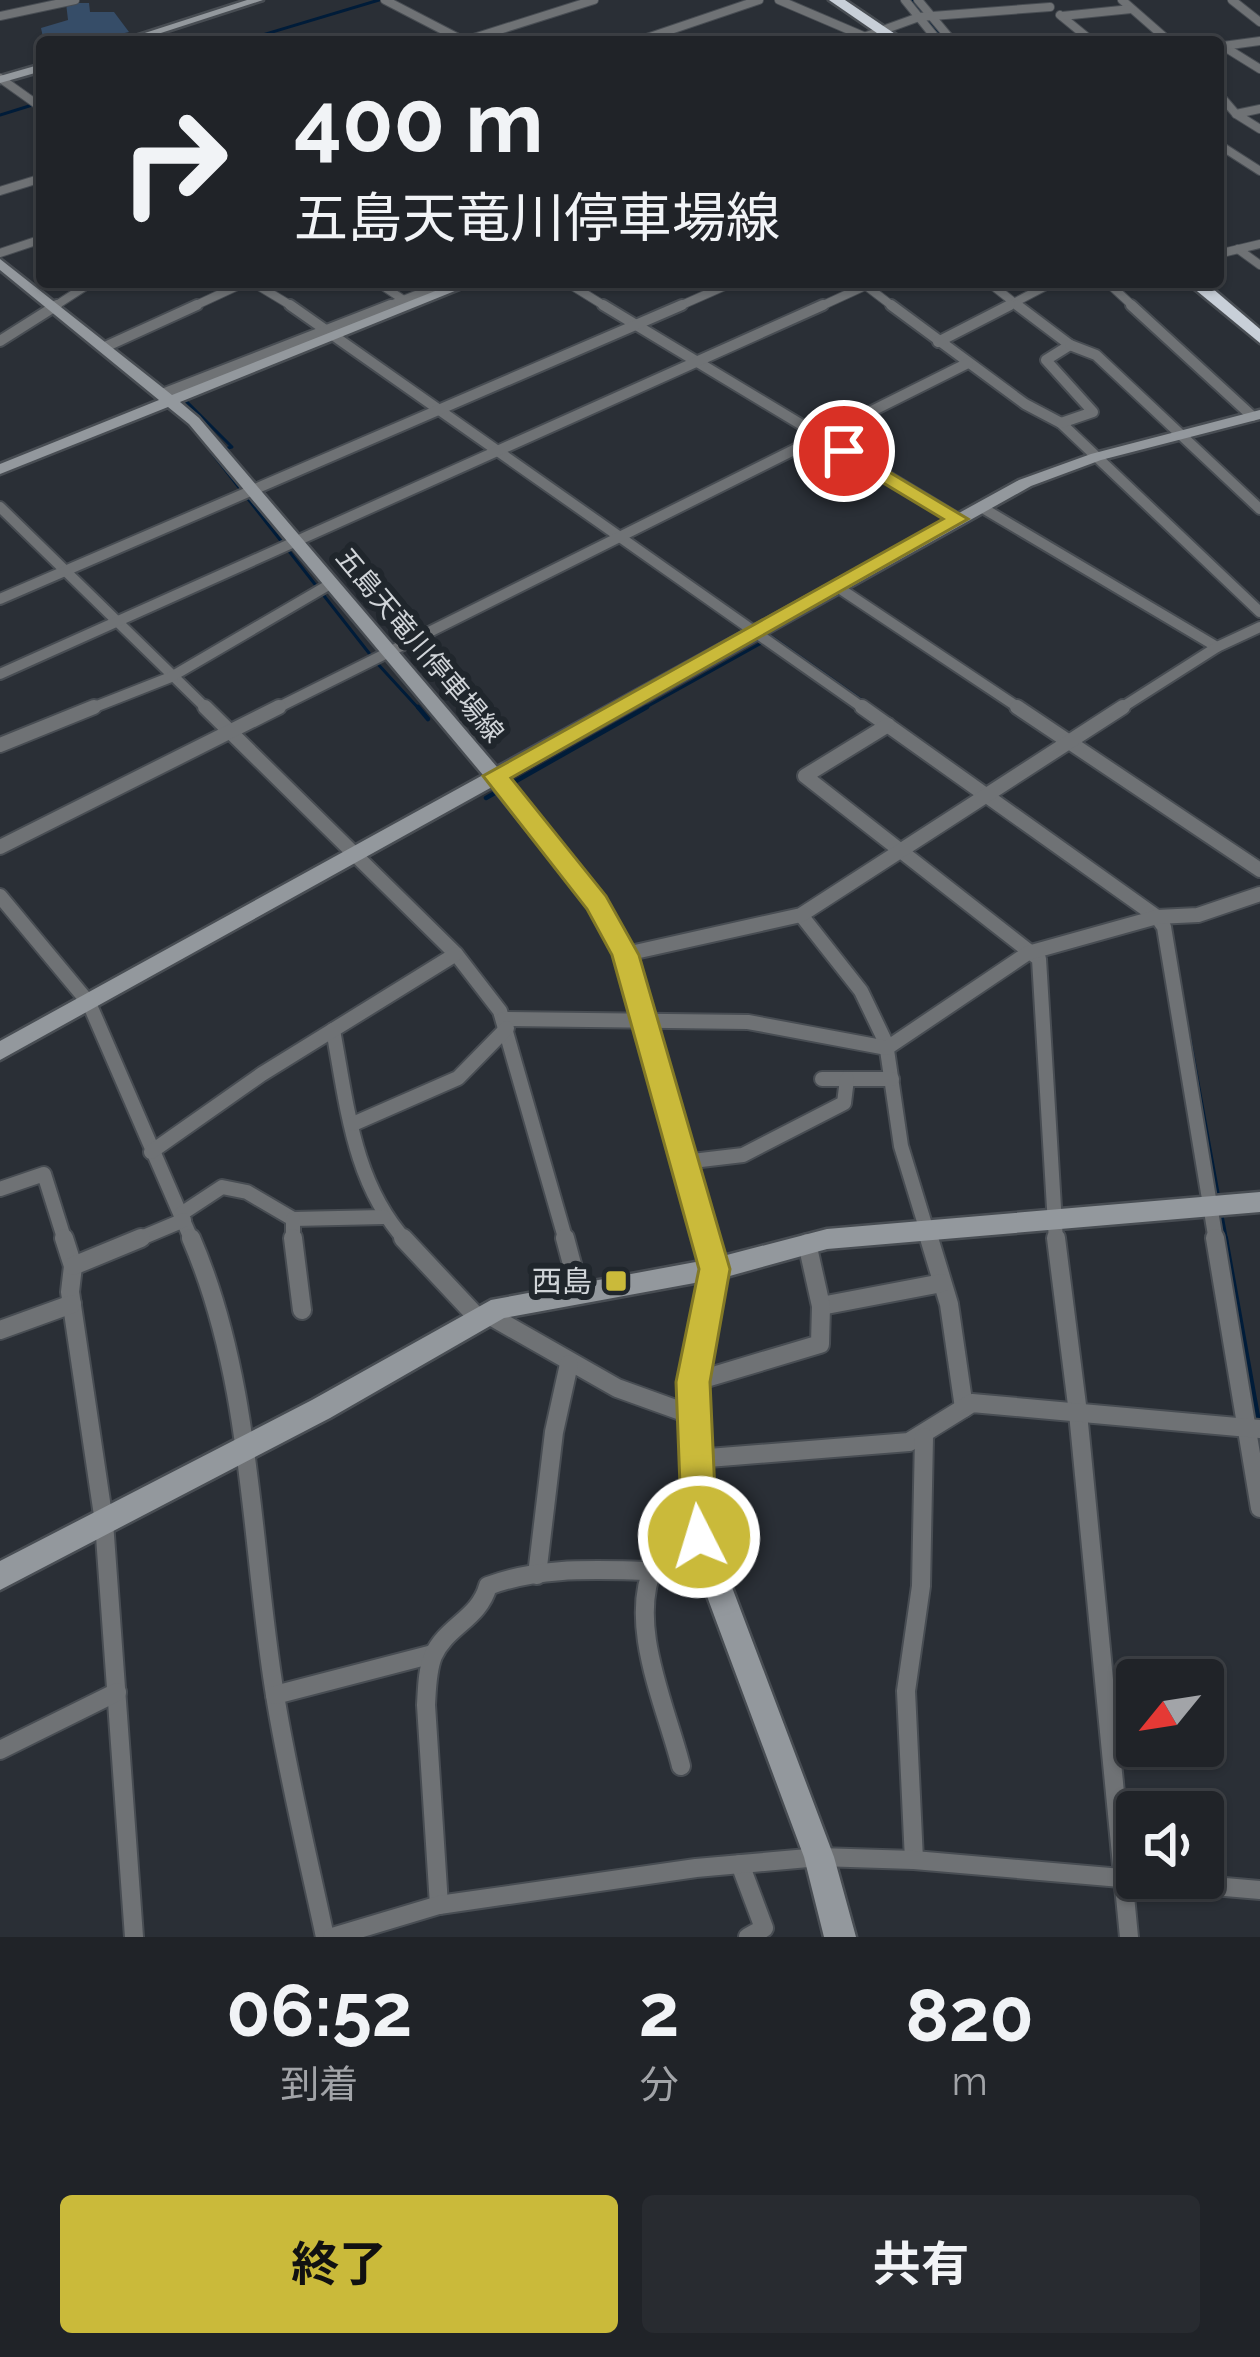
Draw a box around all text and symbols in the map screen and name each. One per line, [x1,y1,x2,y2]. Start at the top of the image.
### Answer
text: 400 m [294,73,543,172]
icon: right [96,84,252,240]
text: 五島天竜川停車場線 [294,186,780,250]
pin [793,400,895,502]
icon: arrive [811,418,877,484]
street label: 五島天竜川停車場線 [330,542,510,748]
place label: 西島 [532,1264,592,1299]
marker: 西島 [603,1268,629,1294]
position arrow [636,1474,762,1600]
north arrow [1116,1659,1224,1767]
map controls [1116,1659,1224,1899]
button: sound [1116,1791,1224,1899]
text: 06:52 [226,1968,412,2053]
text: 2 [639,1968,679,2053]
text: 820 [905,1973,1034,2058]
text: m [952,2058,988,2104]
text: 到着 [280,2061,358,2107]
text: 分 [639,2061,678,2107]
button: 終了 [60,2195,618,2333]
button: 共有 [642,2195,1200,2333]

